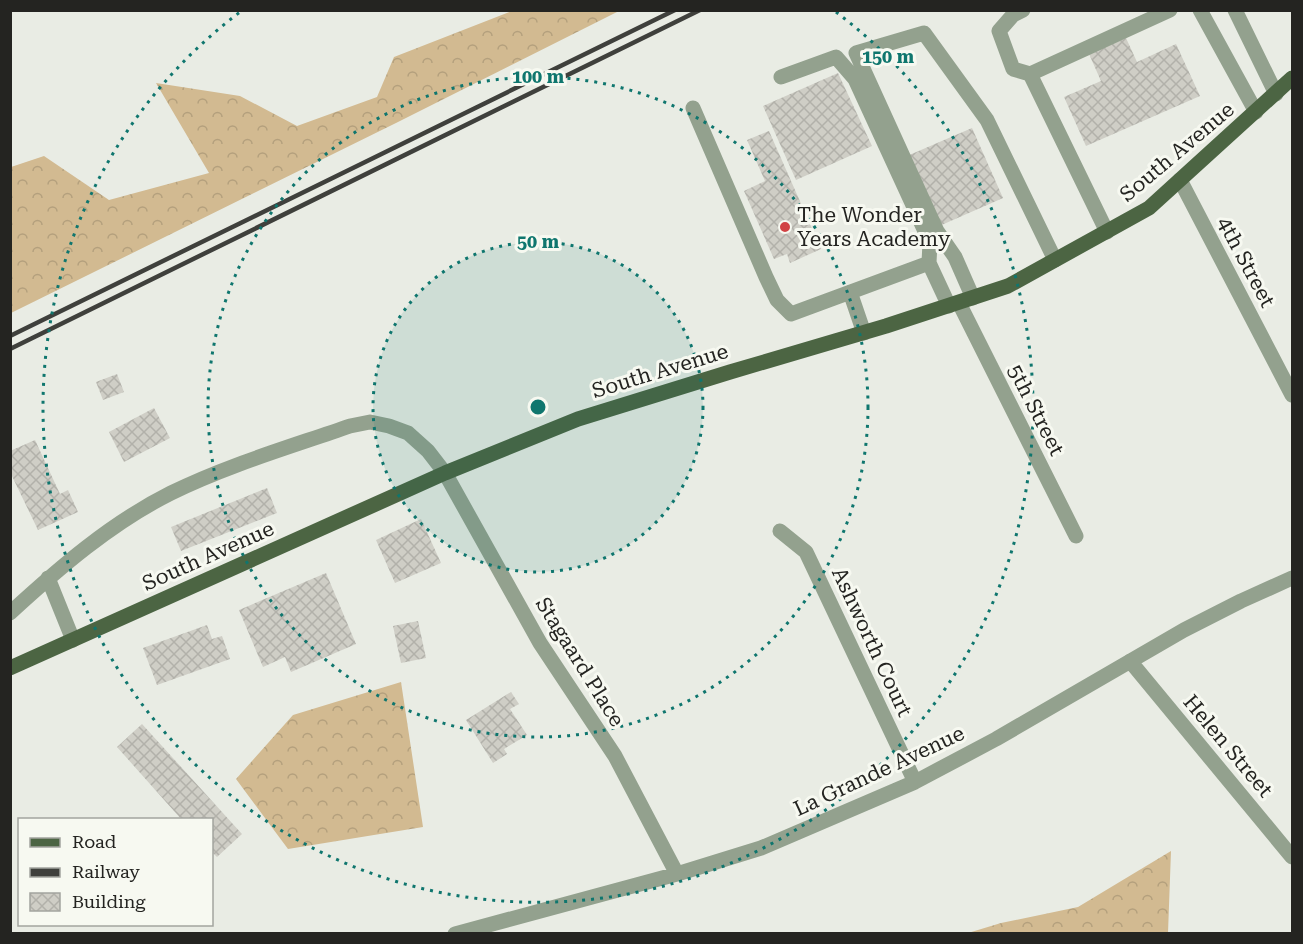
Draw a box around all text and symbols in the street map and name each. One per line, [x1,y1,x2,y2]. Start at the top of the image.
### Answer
text: 150 m [862,46,915,67]
text: 100 m [512,66,565,87]
street label: South Avenue [1115,97,1239,207]
place label: The Wonder Years Academy [797,203,951,251]
street label: 4th Street [1212,213,1280,311]
marker: The Wonder Years Academy [778,220,792,234]
text: 50 m [517,231,560,252]
street label: South Avenue [589,339,731,403]
street label: 5th Street [1003,361,1069,460]
centre of rings [528,397,548,417]
street label: South Avenue [139,516,277,596]
street label: Ashworth Court [827,564,917,720]
street label: Stagaard Place [531,593,629,731]
street label: Helen Street [1178,690,1278,802]
street label: La Grande Avenue [790,721,968,821]
legend [18,818,213,926]
text: Road [72,831,117,852]
text: Railway [72,861,140,882]
text: Building [72,891,146,912]

